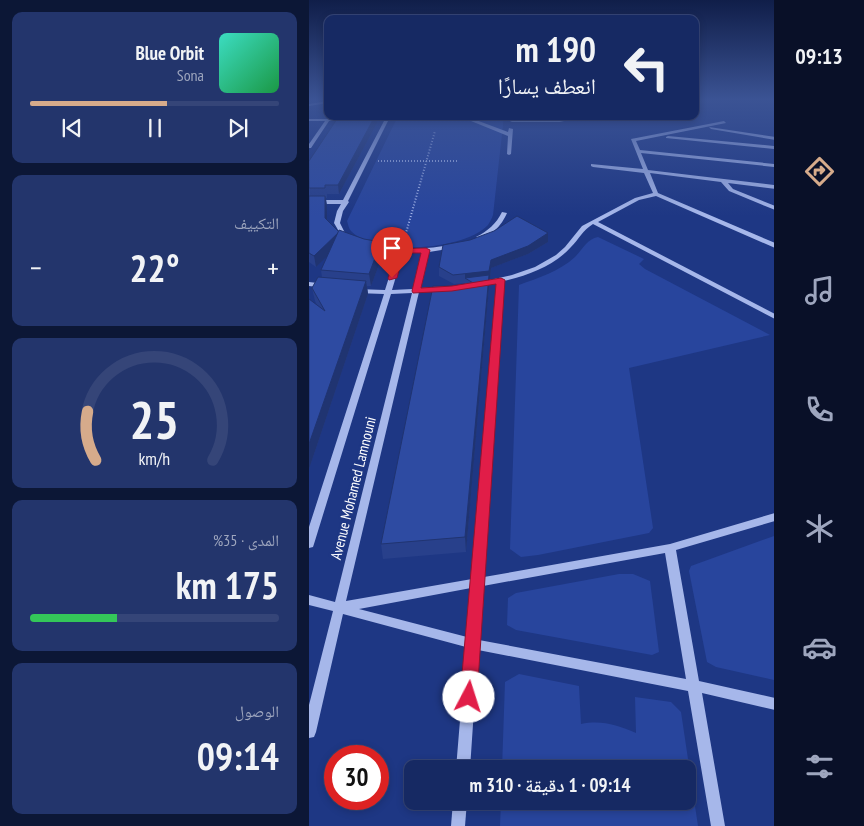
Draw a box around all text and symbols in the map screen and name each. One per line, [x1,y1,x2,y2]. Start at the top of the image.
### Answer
text: 190 m [515,26,596,72]
icon: left [614,35,679,100]
text: Blue Orbit [136,41,204,65]
text: 09:13 [795,42,843,70]
text: Sona [177,65,204,85]
text: انعطف يسارًا [498,72,596,100]
icon: previous [58,114,86,142]
icon: pause [141,114,169,142]
icon: next [224,114,252,142]
icon: directions [802,154,837,189]
text: التكييف [234,213,279,233]
pin [371,227,413,278]
icon: arrive [378,234,406,262]
text: 22° [129,243,180,292]
text: − [30,249,42,286]
text: + [267,249,279,286]
icon: music [802,273,837,308]
text: 25 [130,386,179,453]
icon: phone [802,392,837,427]
street label: Avenue Mohamed Lamnouni [326,415,380,561]
text: km/h [139,447,170,470]
icon: climate [802,511,837,546]
text: المدى · 35% [213,530,279,550]
text: 175 km [176,560,279,609]
icon: car [802,630,837,665]
position arrow [442,670,494,722]
text: الوصول [235,701,279,721]
text: 09:14 [197,731,279,780]
speed limit sign: 30 [324,745,389,810]
icon: filters [802,749,837,784]
text: 09:14 · 1 دقيقة · 310 m [470,773,631,797]

